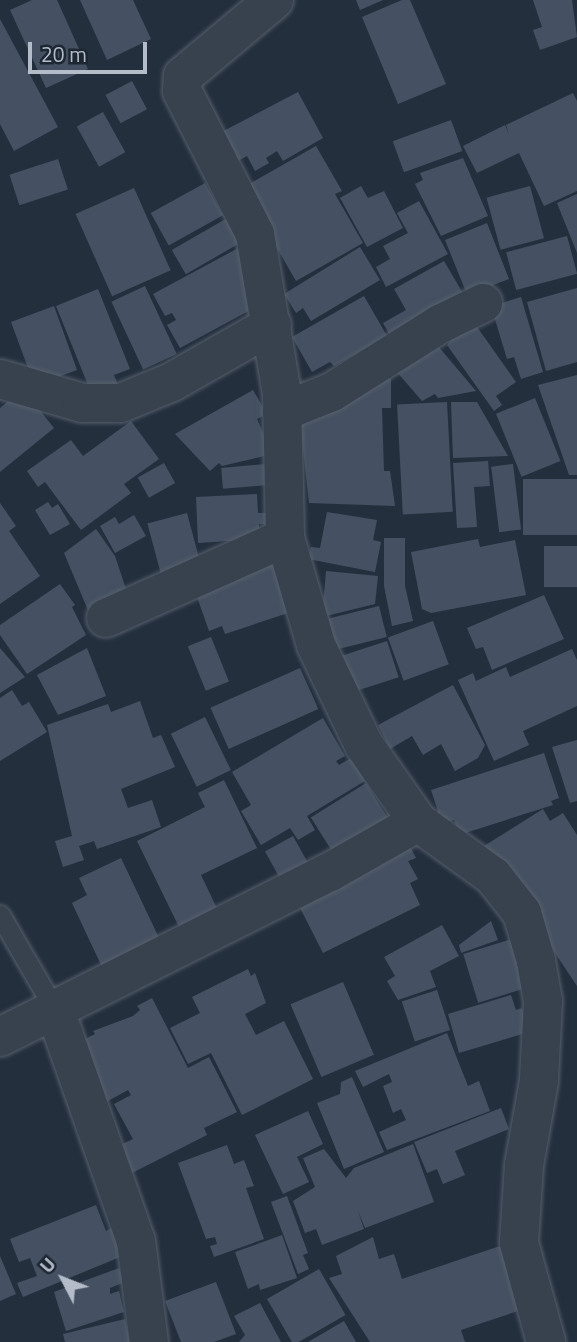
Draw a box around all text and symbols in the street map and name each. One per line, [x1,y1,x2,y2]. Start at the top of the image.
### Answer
scale bar [32,28,150,72]
text: 20 m [41,38,87,70]
north arrow [28,1244,98,1314]
text: U [32,1250,62,1279]

